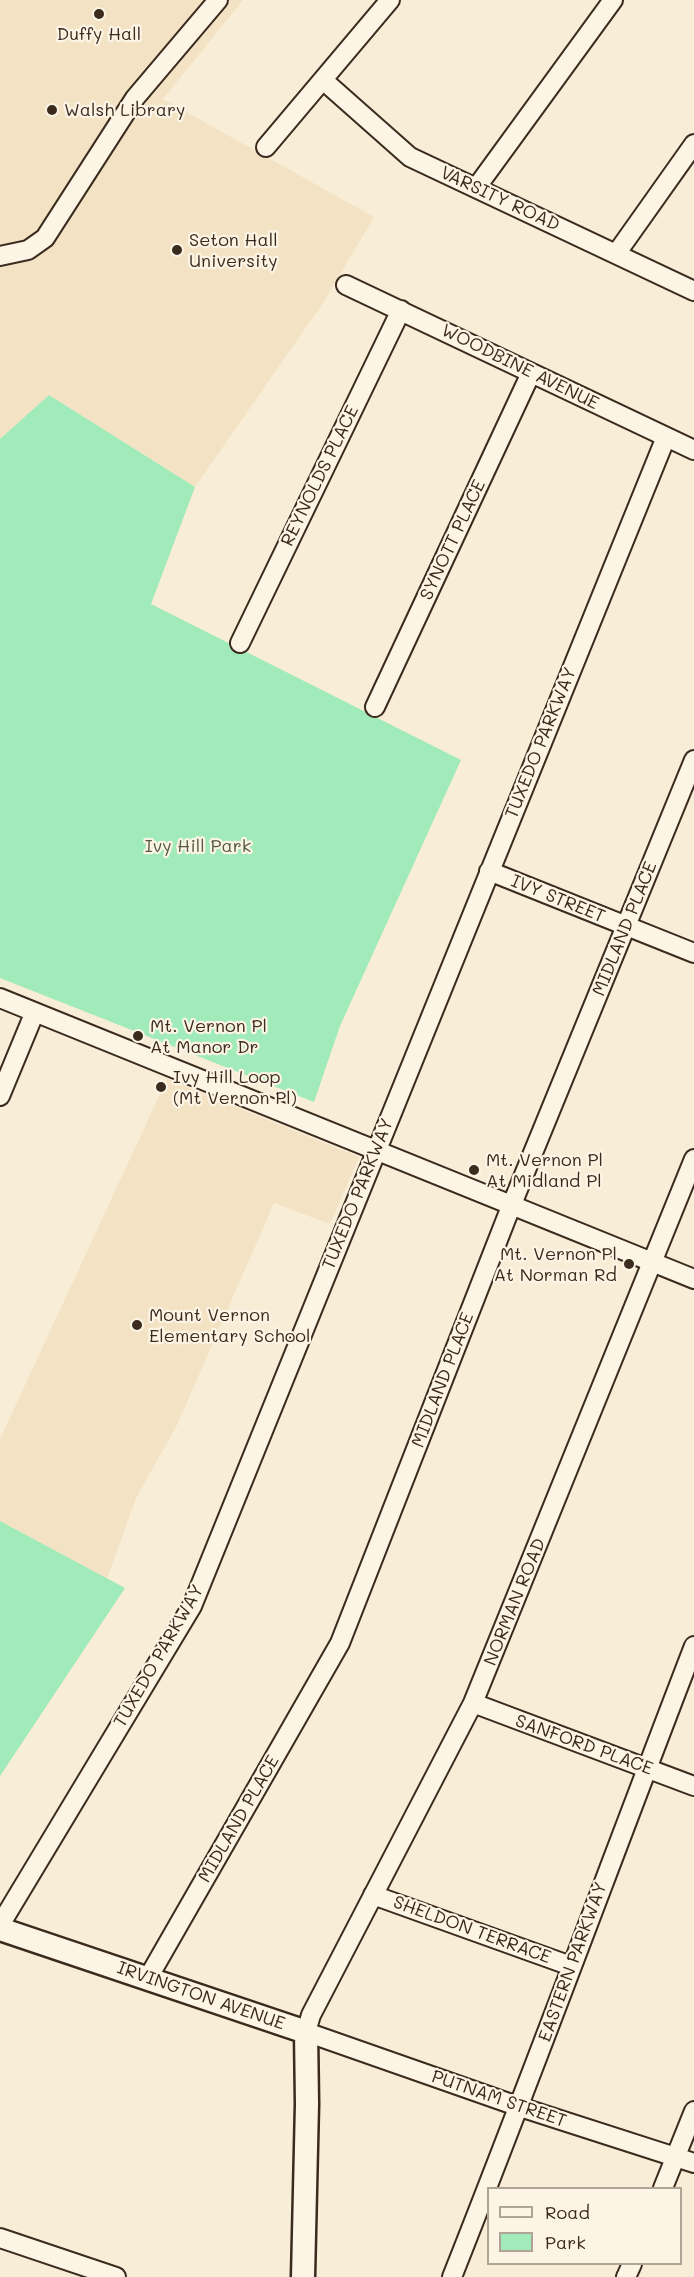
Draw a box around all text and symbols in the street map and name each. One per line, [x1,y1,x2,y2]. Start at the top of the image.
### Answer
marker: Duffy Hall [92,7,106,21]
place label: Duffy Hall [57,23,141,45]
place label: Walsh Library [64,99,185,121]
marker: Walsh Library [45,103,59,117]
street label: VARSITY ROAD [437,162,563,236]
place label: Seton Hall University [189,229,278,272]
marker: Seton Hall University [170,243,184,257]
street label: WOODBINE AVENUE [438,320,602,414]
street label: REYNOLDS PLACE [277,402,363,550]
street label: SYNOTT PLACE [416,476,490,604]
street label: TUXEDO PARKWAY [501,664,581,822]
park label: Ivy Hill Park [145,835,251,857]
street label: MIDLAND PLACE [588,859,662,999]
street label: IVY STREET [508,870,608,928]
place label: Mt. Vernon Pl At Manor Dr [150,1015,267,1058]
marker: Mt. Vernon Pl At Manor Dr [131,1029,145,1043]
place label: Ivy Hill Loop (Mt Vernon Pl) [173,1066,297,1108]
marker: Ivy Hill Loop (Mt Vernon Pl) [154,1080,168,1094]
street label: TUXEDO PARKWAY [318,1115,398,1273]
place label: Mt. Vernon Pl At Midland Pl [486,1149,603,1192]
marker: Mt. Vernon Pl At Midland Pl [467,1163,481,1177]
place label: Mt. Vernon Pl At Norman Rd [494,1243,617,1286]
marker: Mt. Vernon Pl At Norman Rd [622,1257,636,1271]
place label: Mount Vernon Elementary School [149,1304,310,1346]
street label: MIDLAND PLACE [407,1309,479,1451]
marker: Mount Vernon Elementary School [130,1318,144,1332]
street label: NORMAN ROAD [480,1535,550,1669]
street label: TUXEDO PARKWAY [109,1581,209,1731]
street label: SANFORD PLACE [512,1710,656,1780]
street label: MIDLAND PLACE [194,1752,284,1886]
street label: EASTERN PARKWAY [534,1879,612,2045]
street label: SHELDON TERRACE [390,1891,554,1969]
street label: IRVINGTON AVENUE [114,1957,288,2035]
street label: PUTNAM STREET [429,2066,569,2132]
legend [487,2187,682,2265]
text: Road [545,2200,590,2224]
text: Park [545,2230,586,2254]

